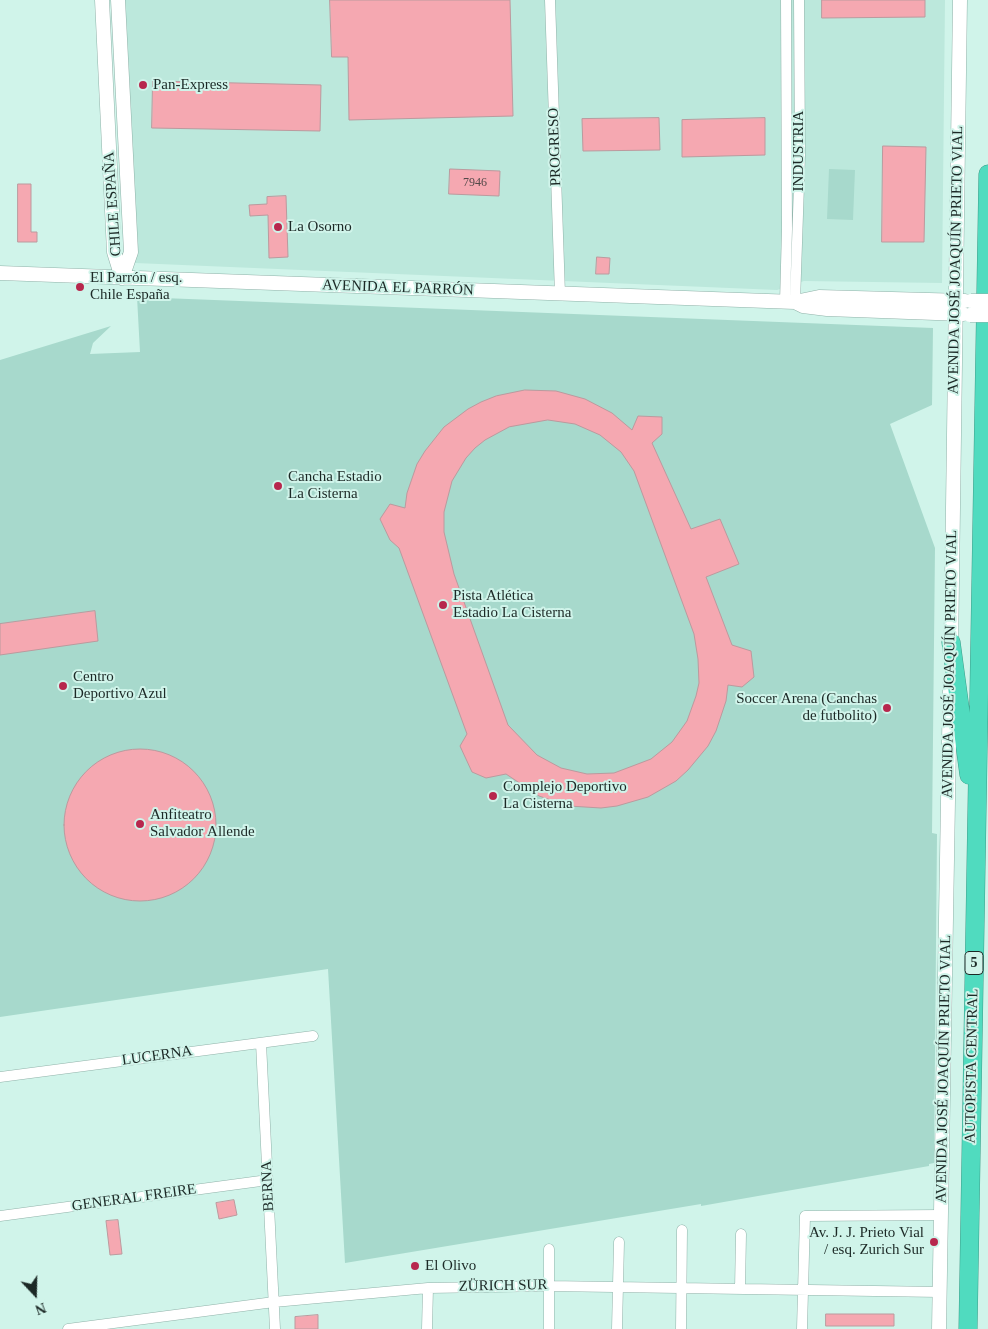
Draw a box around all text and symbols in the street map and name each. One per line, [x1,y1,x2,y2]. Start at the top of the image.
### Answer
place label: Pan-Express [153,76,228,94]
marker: Pan-Express [137,79,149,91]
street label: PROGRESO [545,108,565,186]
street label: INDUSTRIA [790,111,808,191]
street label: AVENIDA JOSÉ JOAQUÍN PRIETO VIAL [945,126,967,394]
street label: CHILE ESPAÑA [100,151,126,257]
house number: 7946 [463,176,487,190]
place label: La Osorno [288,218,352,236]
marker: La Osorno [272,221,284,233]
place label: El Parrón / esq. Chile España [90,269,182,304]
street label: AVENIDA EL PARRÓN [322,276,474,300]
marker: El Parrón / esq. Chile España [74,281,86,293]
place label: Cancha Estadio La Cisterna [288,468,382,503]
marker: Cancha Estadio La Cisterna [272,480,284,492]
street label: AVENIDA JOSÉ JOAQUÍN PRIETO VIAL [939,530,961,798]
place label: Pista Atlética Estadio La Cisterna [453,587,571,622]
marker: Pista Atlética Estadio La Cisterna [437,599,449,611]
place label: Centro Deportivo Azul [73,668,167,703]
marker: Centro Deportivo Azul [57,680,69,692]
place label: Soccer Arena (Canchas de futbolito) [736,690,877,725]
marker: Soccer Arena (Canchas de futbolito) [881,702,893,714]
place label: Complejo Deportivo La Cisterna [503,778,627,813]
marker: Complejo Deportivo La Cisterna [487,790,499,802]
place label: Anfiteatro Salvador Allende [150,806,255,841]
marker: Anfiteatro Salvador Allende [134,818,146,830]
street label: AVENIDA JOSÉ JOAQUÍN PRIETO VIAL [933,935,955,1203]
road number: 5 [965,951,983,974]
street label: AUTOPISTA CENTRAL [962,988,982,1144]
street label: LUCERNA [121,1042,193,1070]
street label: BERNA [258,1160,278,1212]
street label: GENERAL FREIRE [71,1180,197,1216]
place label: Av. J. J. Prieto Vial / esq. Zurich Sur [809,1224,924,1259]
marker: Av. J. J. Prieto Vial / esq. Zurich Sur [928,1236,940,1248]
place label: El Olivo [425,1257,476,1275]
marker: El Olivo [409,1260,421,1272]
north arrow [10,1269,60,1319]
street label: ZÜRICH SUR [458,1276,548,1296]
text: N [33,1300,48,1317]

